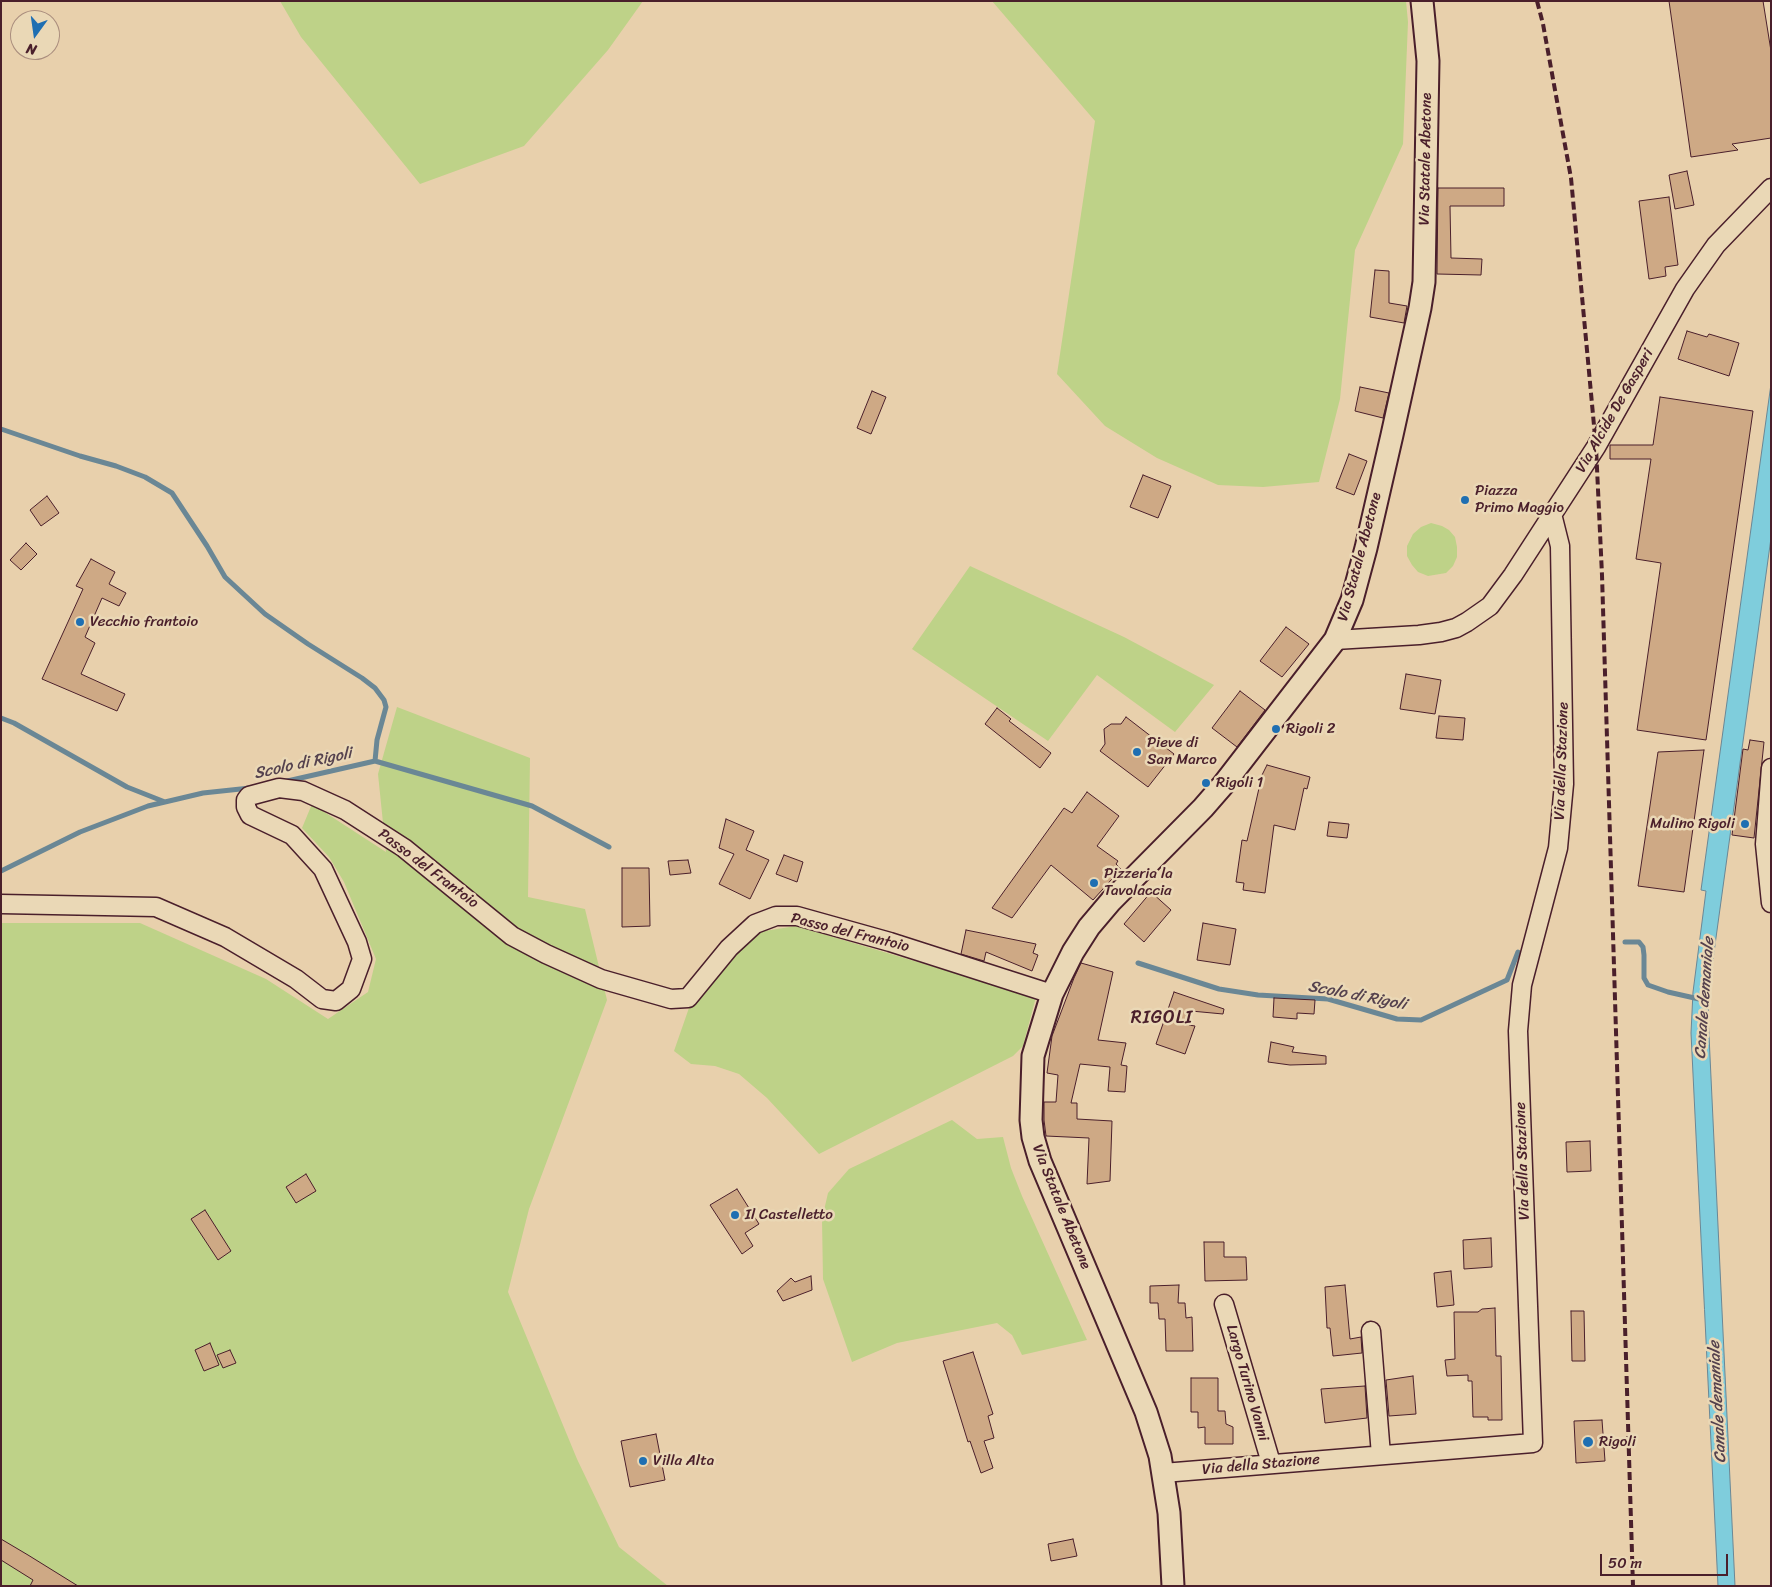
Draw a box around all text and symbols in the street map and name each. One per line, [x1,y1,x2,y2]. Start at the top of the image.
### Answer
north arrow [10,10,60,60]
text: N [24,36,39,62]
street label: Via Statale Abetone [1416,92,1436,226]
street label: Via Alcide De Gasperi [1572,346,1658,476]
place label: Piazza Primo Maggio [1475,482,1564,517]
street label: Via Statale Abetone [1334,491,1386,623]
marker: Piazza Primo Maggio [1459,494,1471,506]
place label: Vecchio frantoio [90,613,198,631]
marker: Vecchio frantoio [74,616,86,628]
street label: Via della Stazione [1551,702,1573,820]
place label: Rigoli 2 [1286,720,1335,738]
marker: Rigoli 2 [1270,723,1282,735]
place label: Pieve di San Marco [1147,734,1217,769]
water label: Scolo di Rigoli [252,744,354,784]
marker: Pieve di San Marco [1131,746,1143,758]
place label: Rigoli 1 [1216,774,1263,792]
marker: Rigoli 1 [1200,777,1212,789]
place label: Mulino Rigoli [1650,815,1735,833]
marker: Mulino Rigoli [1739,818,1751,830]
street label: Passo del Frantoio [374,825,482,913]
place label: Pizzeria la Tavolaccia [1104,865,1173,900]
marker: Pizzeria la Tavolaccia [1088,877,1100,889]
street label: Passo del Frantoio [789,910,911,956]
water label: Canale demaniale [1691,936,1719,1060]
water label: Scolo di Rigoli [1306,977,1408,1015]
district label: RIGOLI [1131,1007,1193,1029]
street label: Via della Stazione [1512,1102,1534,1220]
street label: Via Statale Abetone [1028,1142,1094,1272]
place label: Il Castelletto [745,1206,833,1224]
marker: Il Castelletto [729,1209,741,1221]
street label: Largo Turino Vanni [1222,1323,1272,1443]
water label: Canale demaniale [1705,1341,1731,1463]
place label: Rigoli [1599,1433,1636,1451]
marker: Rigoli [1581,1435,1595,1449]
street label: Via della Stazione [1201,1451,1321,1479]
place label: Villa Alta [653,1452,714,1470]
marker: Villa Alta [637,1455,649,1467]
scale bar [1602,1544,1730,1576]
text: 50 m [1608,1550,1642,1576]

